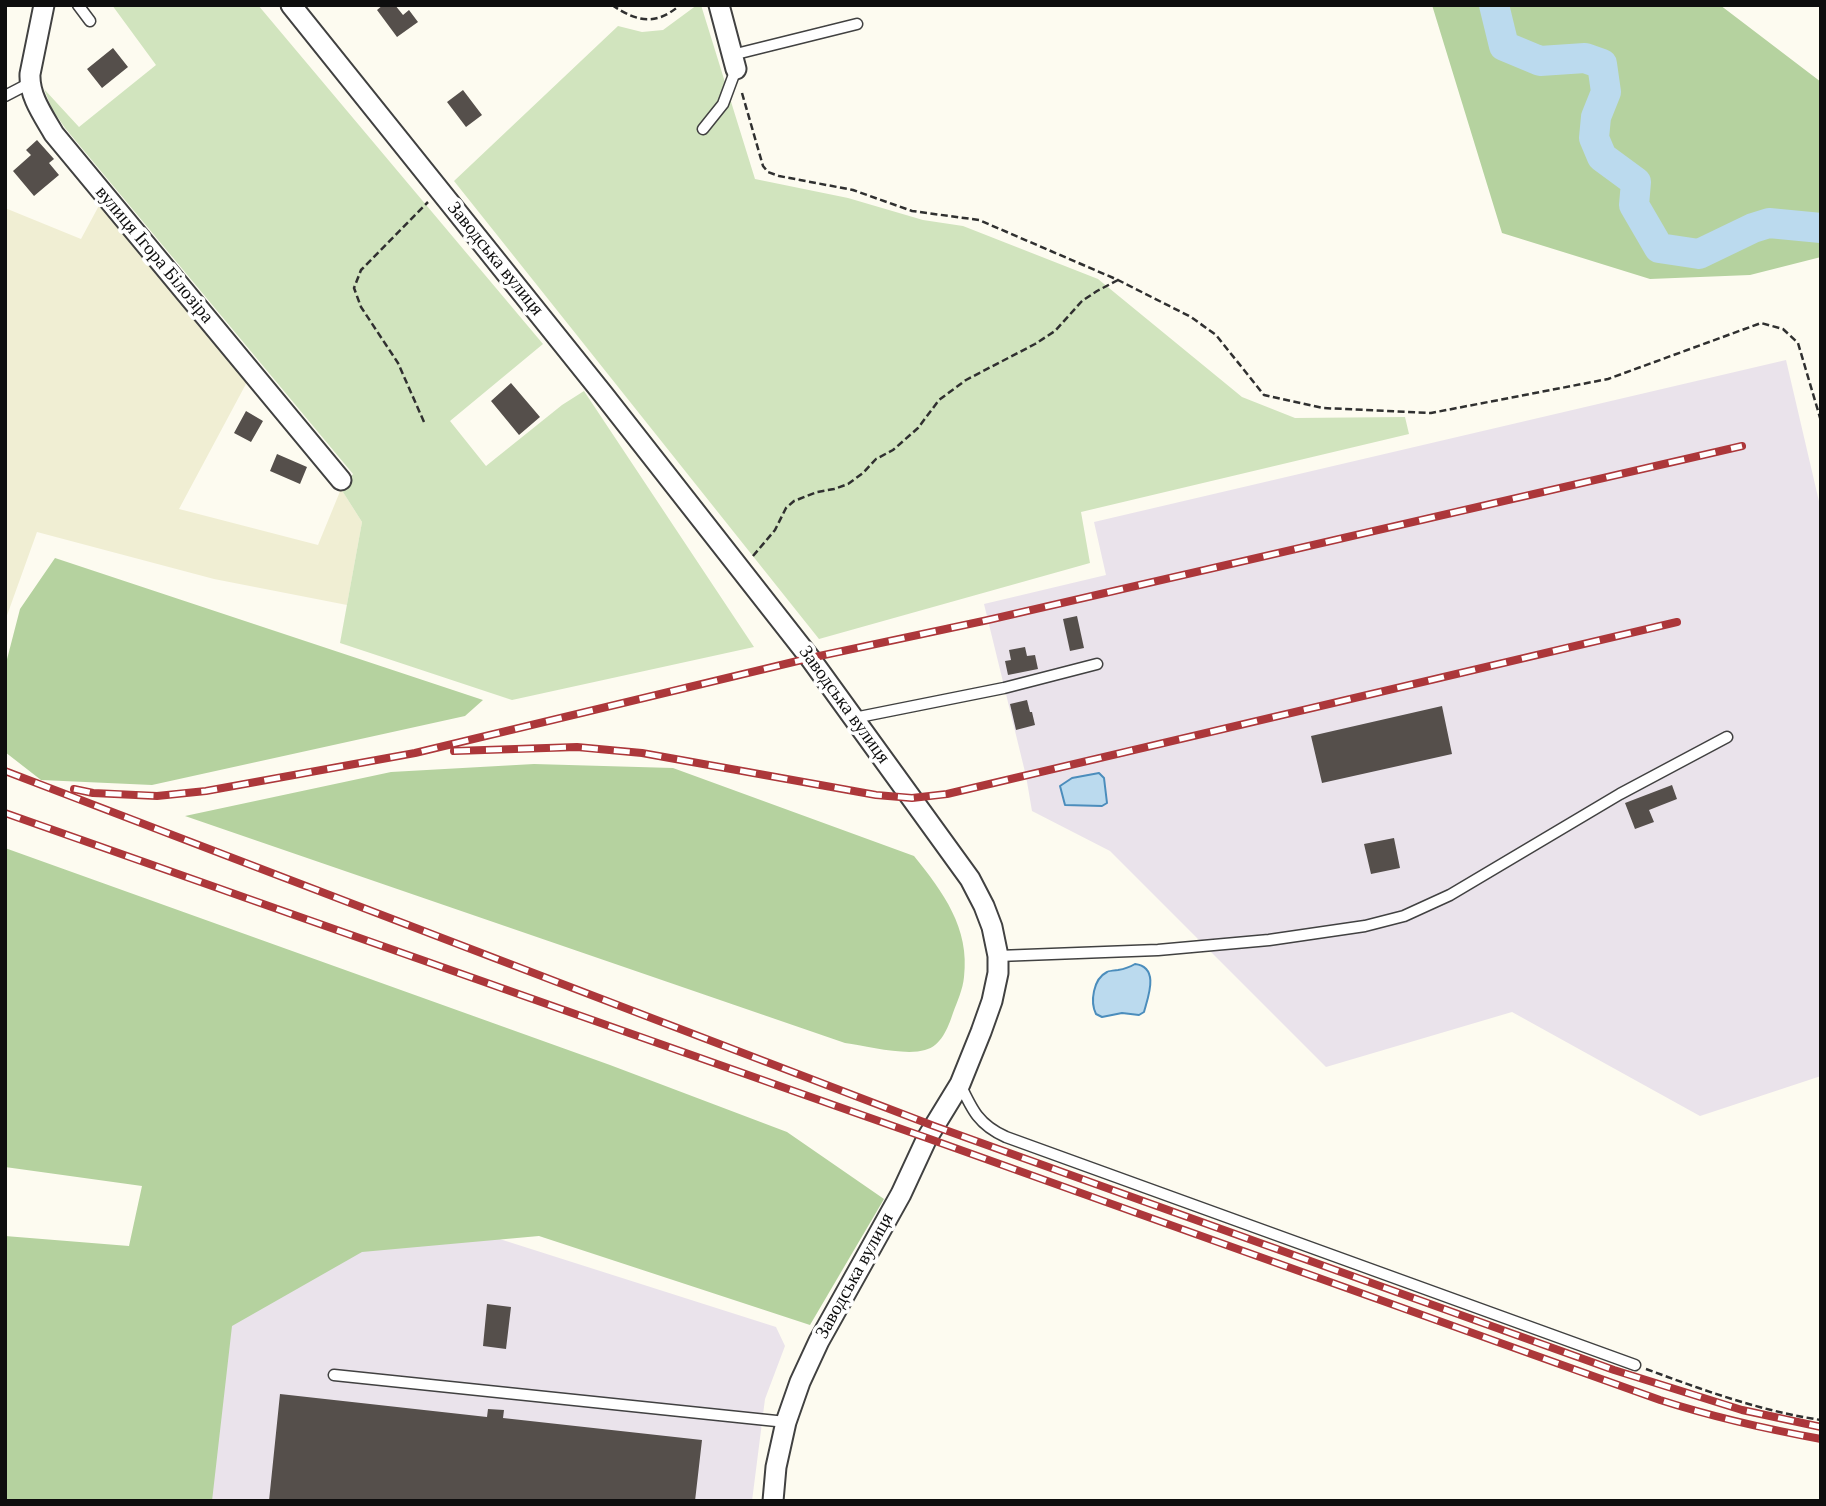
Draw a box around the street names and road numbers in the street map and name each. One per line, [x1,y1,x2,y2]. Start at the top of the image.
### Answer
street label: вулиця Ігора Білозіра [90,182,218,328]
street label: Заводська вулиця [442,197,548,321]
street label: Заводська вулиця [794,642,894,768]
street label: Заводська вулиця [811,1209,899,1343]

